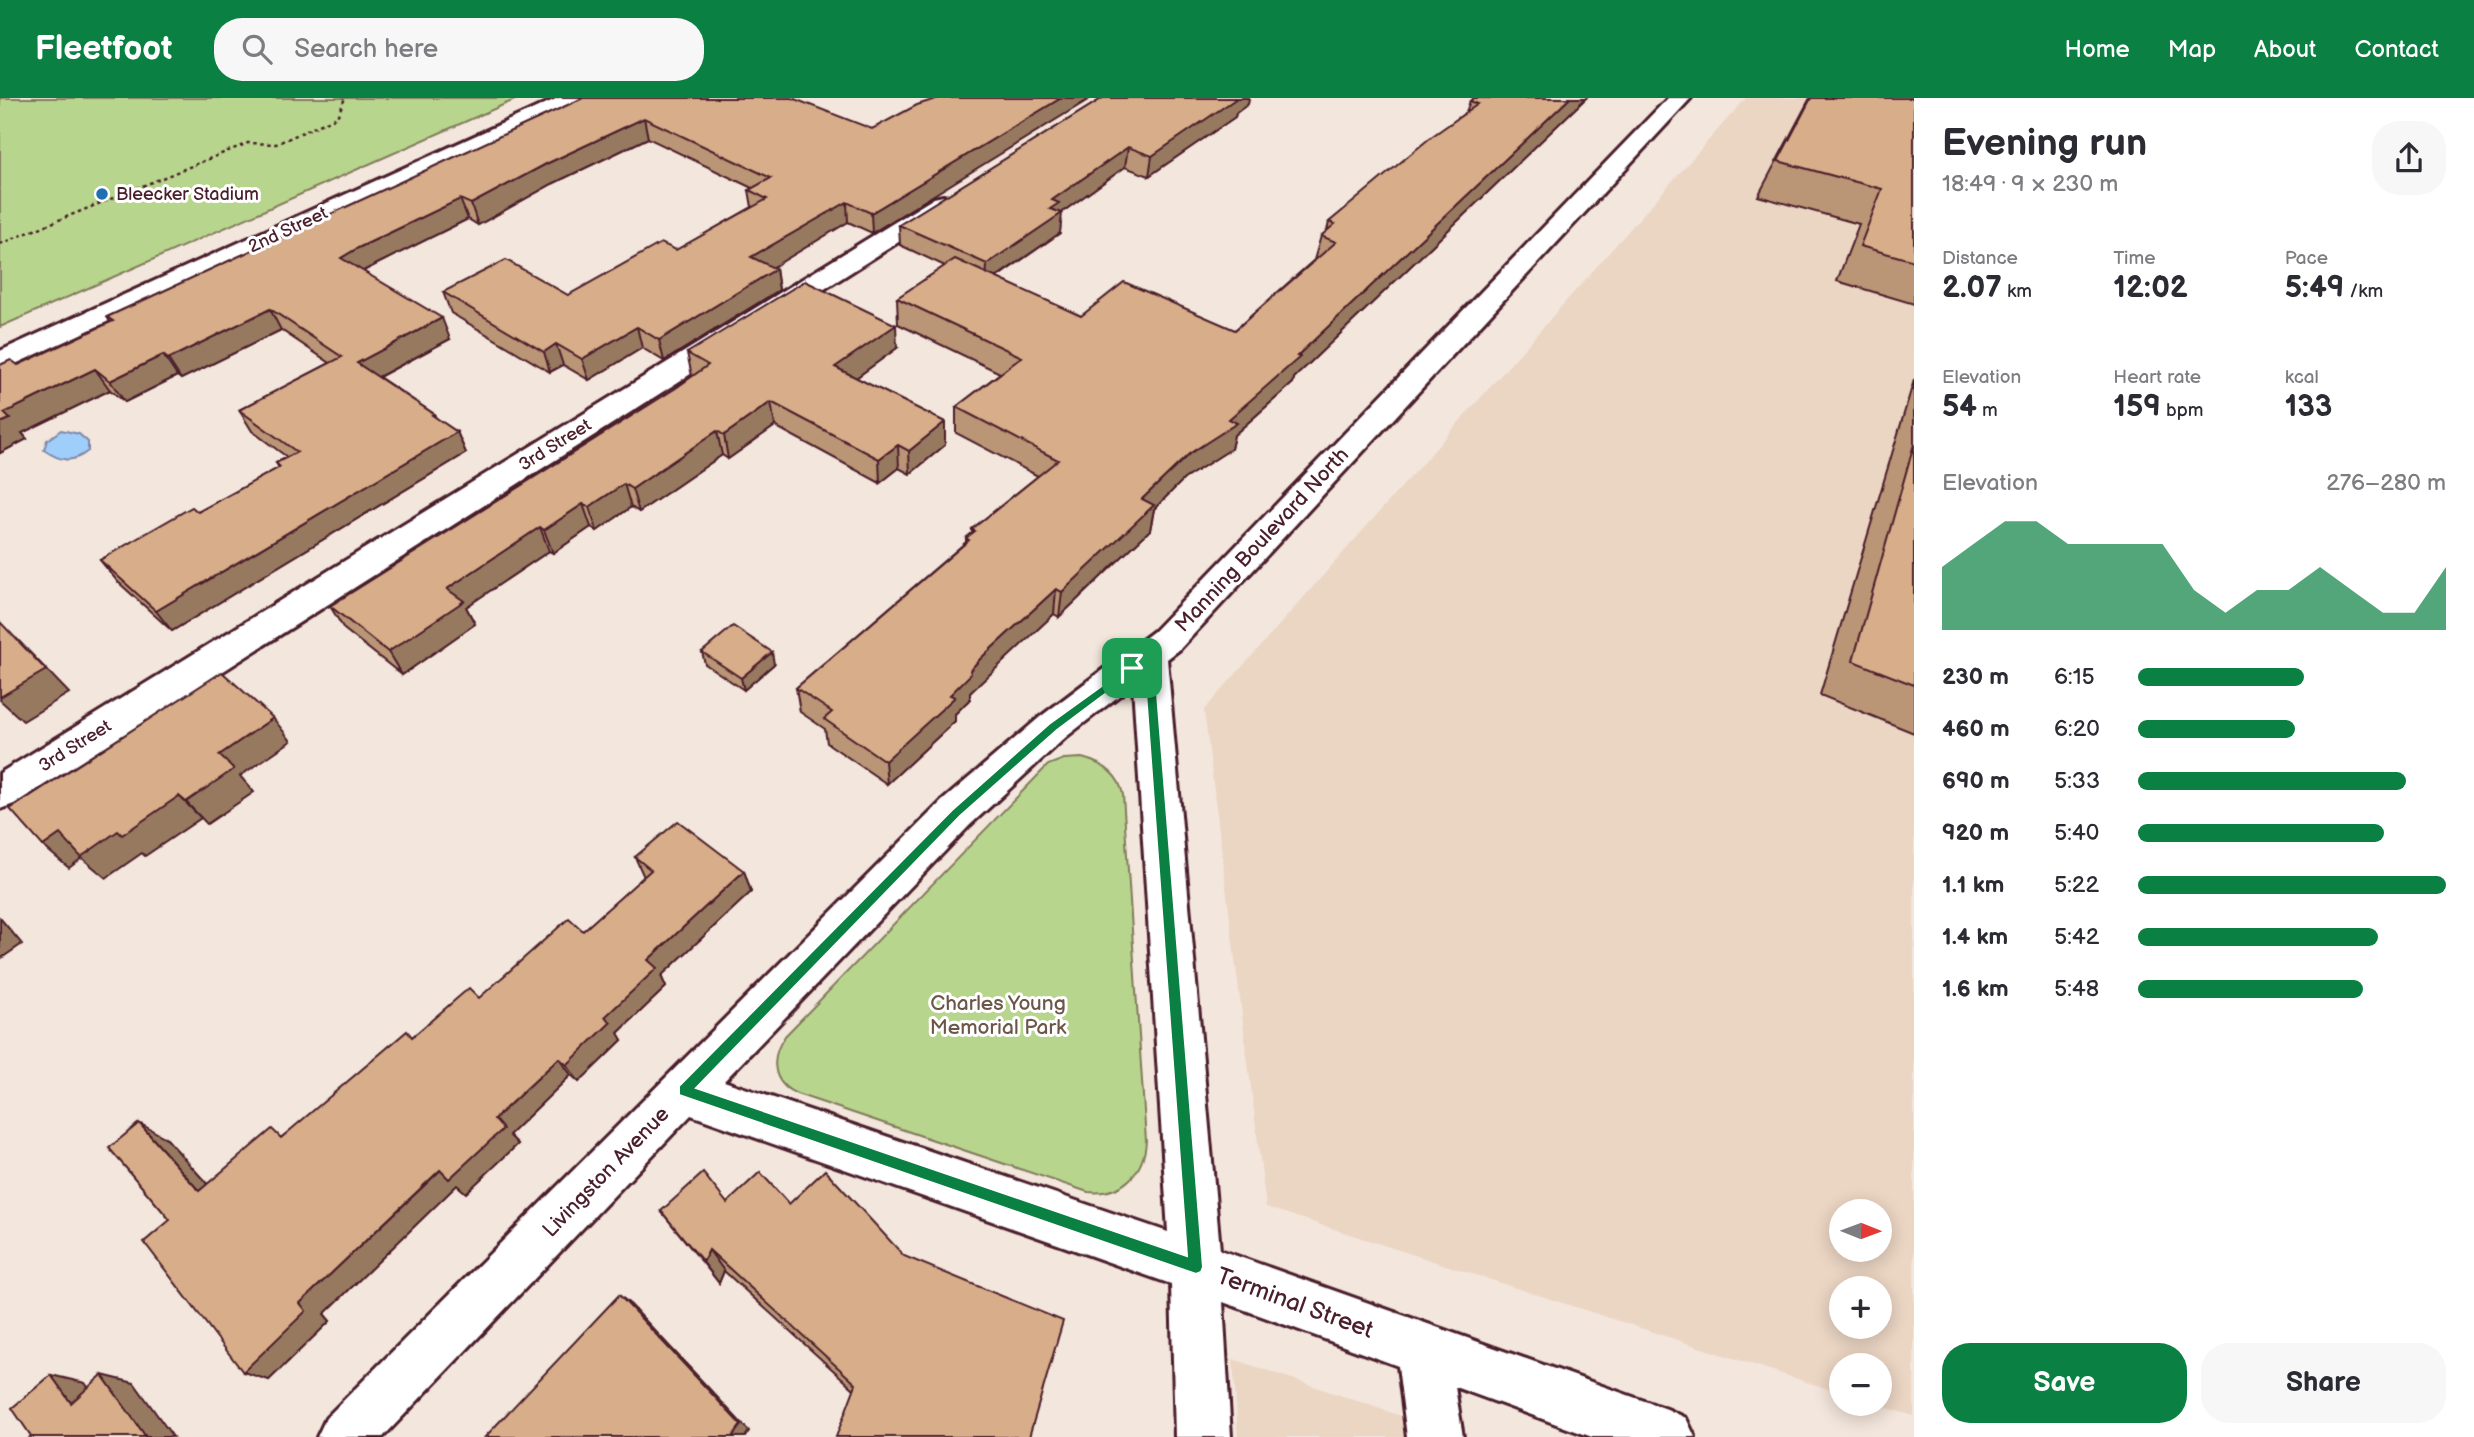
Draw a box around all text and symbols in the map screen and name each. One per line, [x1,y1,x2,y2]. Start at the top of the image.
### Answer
search box [214,18,704,81]
text: Fleetfoot [35,29,172,69]
icon: search [238,30,276,68]
text: Search here [294,34,438,65]
text: Home [2065,35,2130,64]
text: Map [2168,35,2216,64]
text: About [2254,35,2316,64]
text: Contact [2354,35,2439,64]
text: Evening run [1942,121,2147,166]
button: share [2372,121,2446,195]
text: 18:49 · 9 × 230 m [1942,170,2118,198]
place label: Bleecker Stadium [116,184,259,205]
marker: Bleecker Stadium [94,186,110,202]
street label: 2nd Street [245,202,331,257]
text: Distance [1942,247,2018,270]
text: Time [2113,247,2155,270]
text: Pace [2285,247,2328,270]
text: 2.07 [1942,270,2002,306]
text: 12:02 [2113,270,2188,306]
text: 5:49 [2285,270,2344,306]
text: km [2002,280,2032,303]
text: /km [2344,280,2383,303]
text: Elevation [1942,366,2021,389]
text: Heart rate [2113,366,2201,389]
text: kcal [2285,366,2319,389]
text: 54 [1942,389,1977,425]
text: 159 [2113,389,2161,425]
text: 133 [2285,389,2332,425]
text: m [1977,399,1998,422]
text: bpm [2161,399,2203,422]
street label: 3rd Street [515,414,596,475]
street label: Manning Boulevard North [1170,443,1354,637]
text: Elevation [1942,469,2038,497]
text: 276–280 m [2326,469,2446,497]
pin [1102,638,1162,698]
icon: arrive [1113,649,1151,687]
text: 230 m [1942,663,2009,691]
text: 6:15 [2054,663,2095,691]
street label: 3rd Street [35,715,116,776]
text: 460 m [1942,715,2010,743]
text: 6:20 [2054,715,2100,743]
text: 690 m [1942,767,2010,795]
text: 5:33 [2054,767,2100,795]
text: 920 m [1942,819,2009,847]
text: 5:40 [2054,819,2099,847]
text: 1.1 km [1942,871,2004,899]
text: 5:22 [2054,871,2099,899]
text: 1.4 km [1942,923,2008,951]
text: 5:42 [2054,923,2099,951]
text: 1.6 km [1942,975,2009,1003]
text: 5:48 [2054,975,2099,1003]
park label: Charles Young Memorial Park [930,991,1067,1040]
street label: Livingston Avenue [537,1102,675,1242]
north arrow [1829,1199,1892,1262]
map controls [1829,1199,1892,1416]
street label: Terminal Street [1213,1261,1378,1345]
button: + [1829,1276,1892,1339]
button: Save [1942,1343,2187,1423]
button: Share [2201,1343,2446,1423]
button: − [1829,1353,1892,1416]

